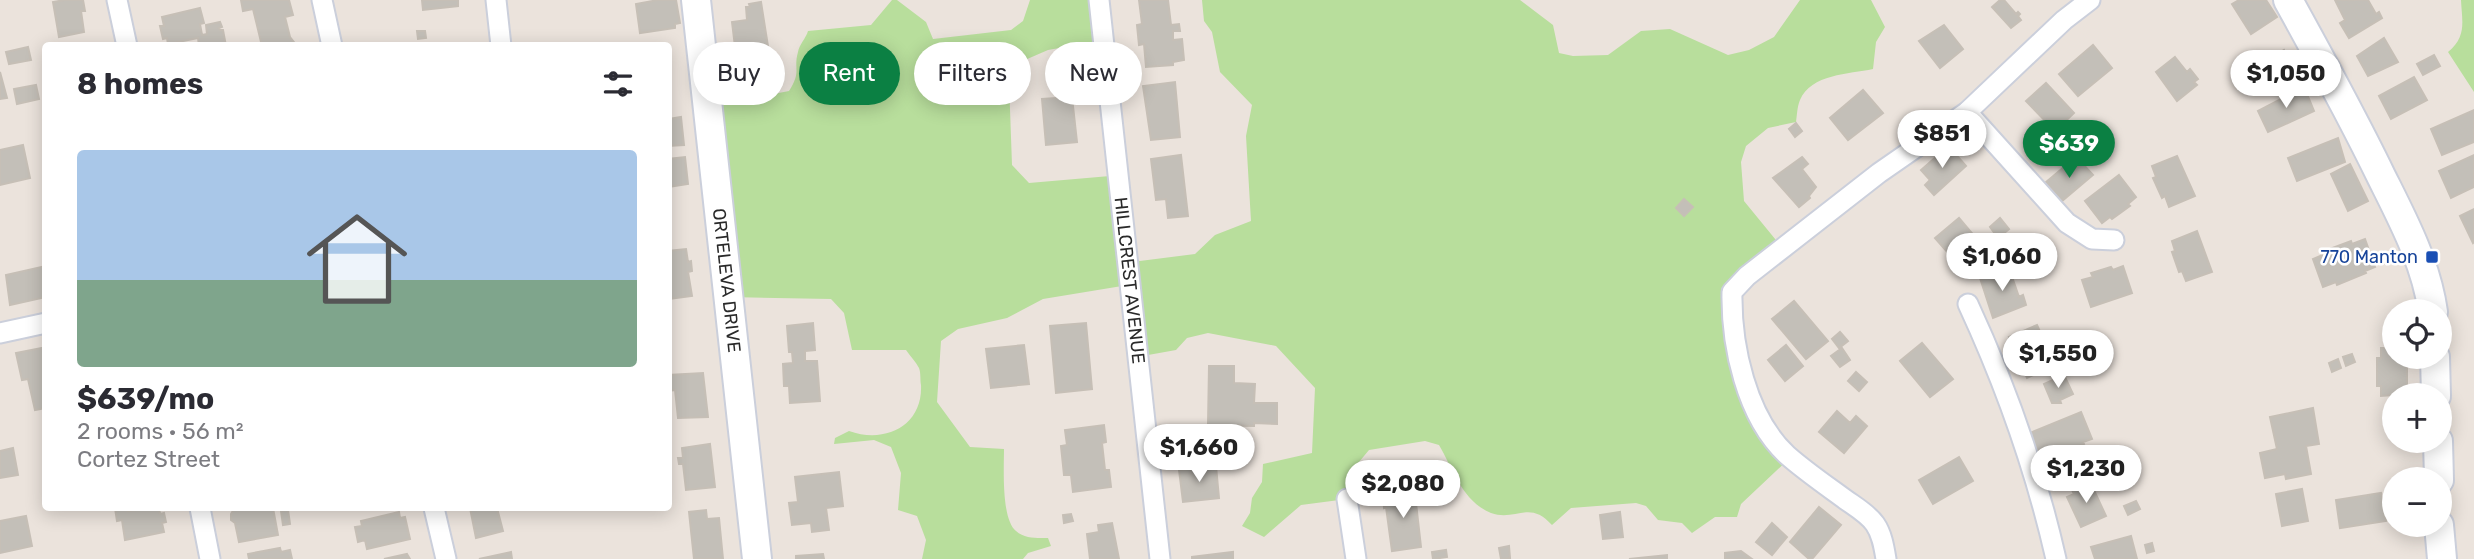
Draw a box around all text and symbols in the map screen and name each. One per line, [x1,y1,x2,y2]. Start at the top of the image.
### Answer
chip: Buy [693,42,785,105]
chip: Rent [799,42,900,105]
chip: Filters [914,42,1031,105]
chip: New [1045,42,1142,105]
pin: $1,050 [2229,50,2343,110]
text: $1,050 [2246,59,2326,87]
icon: filters [599,65,637,103]
text: 8 homes [77,66,203,102]
pin: $851 [1901,110,1983,170]
text: $851 [1913,119,1971,147]
pin: $639 [2028,120,2110,180]
text: $639 [2039,129,2099,157]
icon: home [294,196,420,322]
street label: HILLCREST AVENUE [1110,196,1150,365]
street label: ORTELEVA DRIVE [708,207,745,354]
pin: $1,060 [1945,233,2059,293]
text: $1,060 [1962,242,2042,270]
place label: 770 Manton [2320,246,2418,268]
marker: 770 Manton [2424,249,2440,265]
map controls [2382,299,2452,537]
button: locate [2382,299,2452,369]
pin: $1,550 [2001,330,2115,390]
text: $1,550 [2019,339,2097,367]
text: $639/mo [77,381,214,417]
button: + [2382,383,2452,453]
text: 2 rooms · 56 m² [77,417,244,445]
pin: $1,660 [1142,424,1256,484]
text: $1,660 [1160,433,1238,461]
text: Cortez Street [77,445,220,473]
pin: $1,230 [2029,446,2143,505]
text: $1,230 [2047,454,2125,482]
pin: $2,080 [1346,461,1460,520]
button: − [2382,467,2452,537]
text: $2,080 [1361,469,1445,497]

